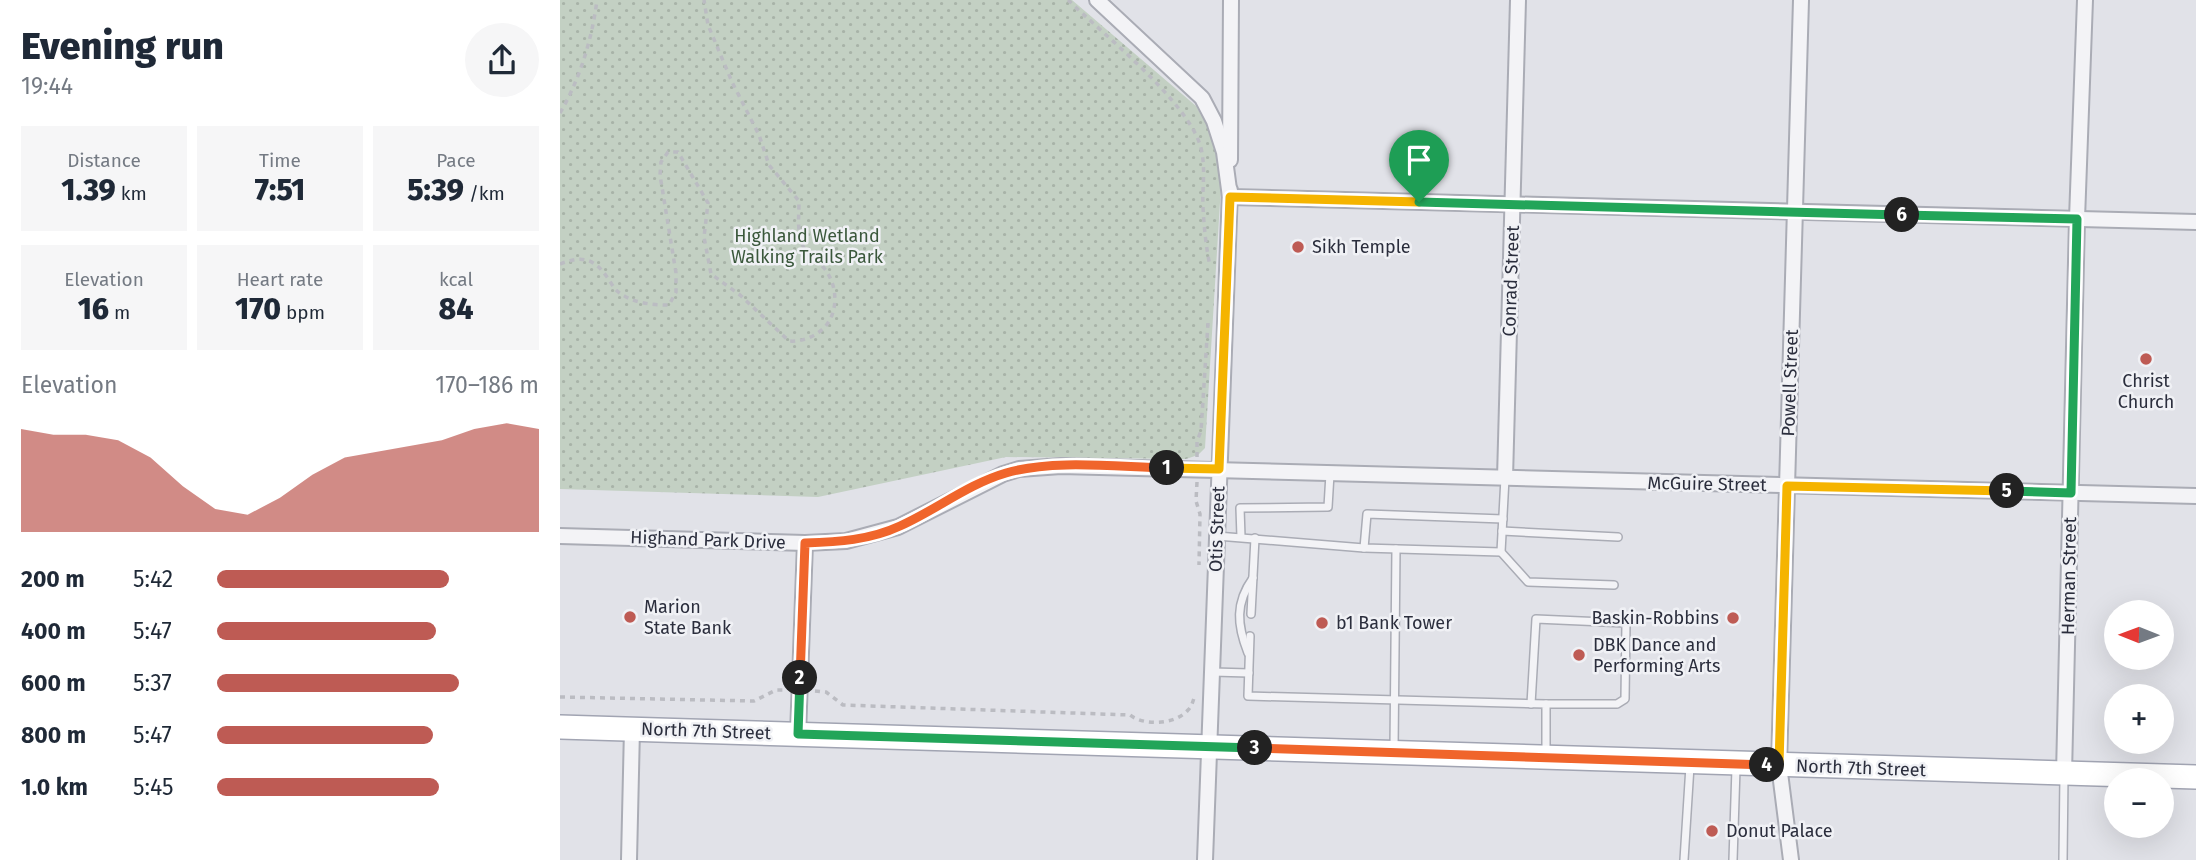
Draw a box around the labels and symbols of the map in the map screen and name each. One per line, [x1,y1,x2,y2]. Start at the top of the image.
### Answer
pin [1389,130,1449,202]
pin: 6 [1884,198,1920,232]
park label: Highland Wetland Walking Trails Park [731,225,884,268]
street label: Conrad Street [1498,225,1524,337]
place label: Sikh Temple [1312,236,1411,258]
marker: Sikh Temple [1290,239,1306,255]
street label: Powell Street [1777,329,1803,437]
marker: Christ Church [2138,351,2154,367]
place label: Christ Church [2118,370,2174,413]
pin: 1 [1150,450,1184,486]
street label: McGuire Street [1647,472,1767,496]
pin: 5 [1990,474,2024,508]
street label: Otis Street [1205,485,1230,572]
street label: Herman Street [2057,516,2081,635]
street label: Highand Park Drive [630,526,786,554]
place label: Marion State Bank [644,596,732,639]
north arrow [2104,600,2174,670]
place label: Baskin-Robbins [1591,607,1719,629]
marker: Marion State Bank [622,609,638,625]
marker: Baskin-Robbins [1725,610,1741,626]
place label: b1 Bank Tower [1336,612,1452,634]
marker: b1 Bank Tower [1314,615,1330,631]
place label: DBK Dance and Performing Arts [1593,634,1720,677]
marker: DBK Dance and Performing Arts [1571,647,1587,663]
pin: 2 [782,660,818,696]
street label: North 7th Street [641,718,772,744]
pin: 3 [1238,730,1272,766]
pin: 4 [1750,748,1784,782]
street label: North 7th Street [1796,755,1927,781]
place label: Donut Palace [1726,820,1833,842]
marker: Donut Palace [1704,823,1720,839]

